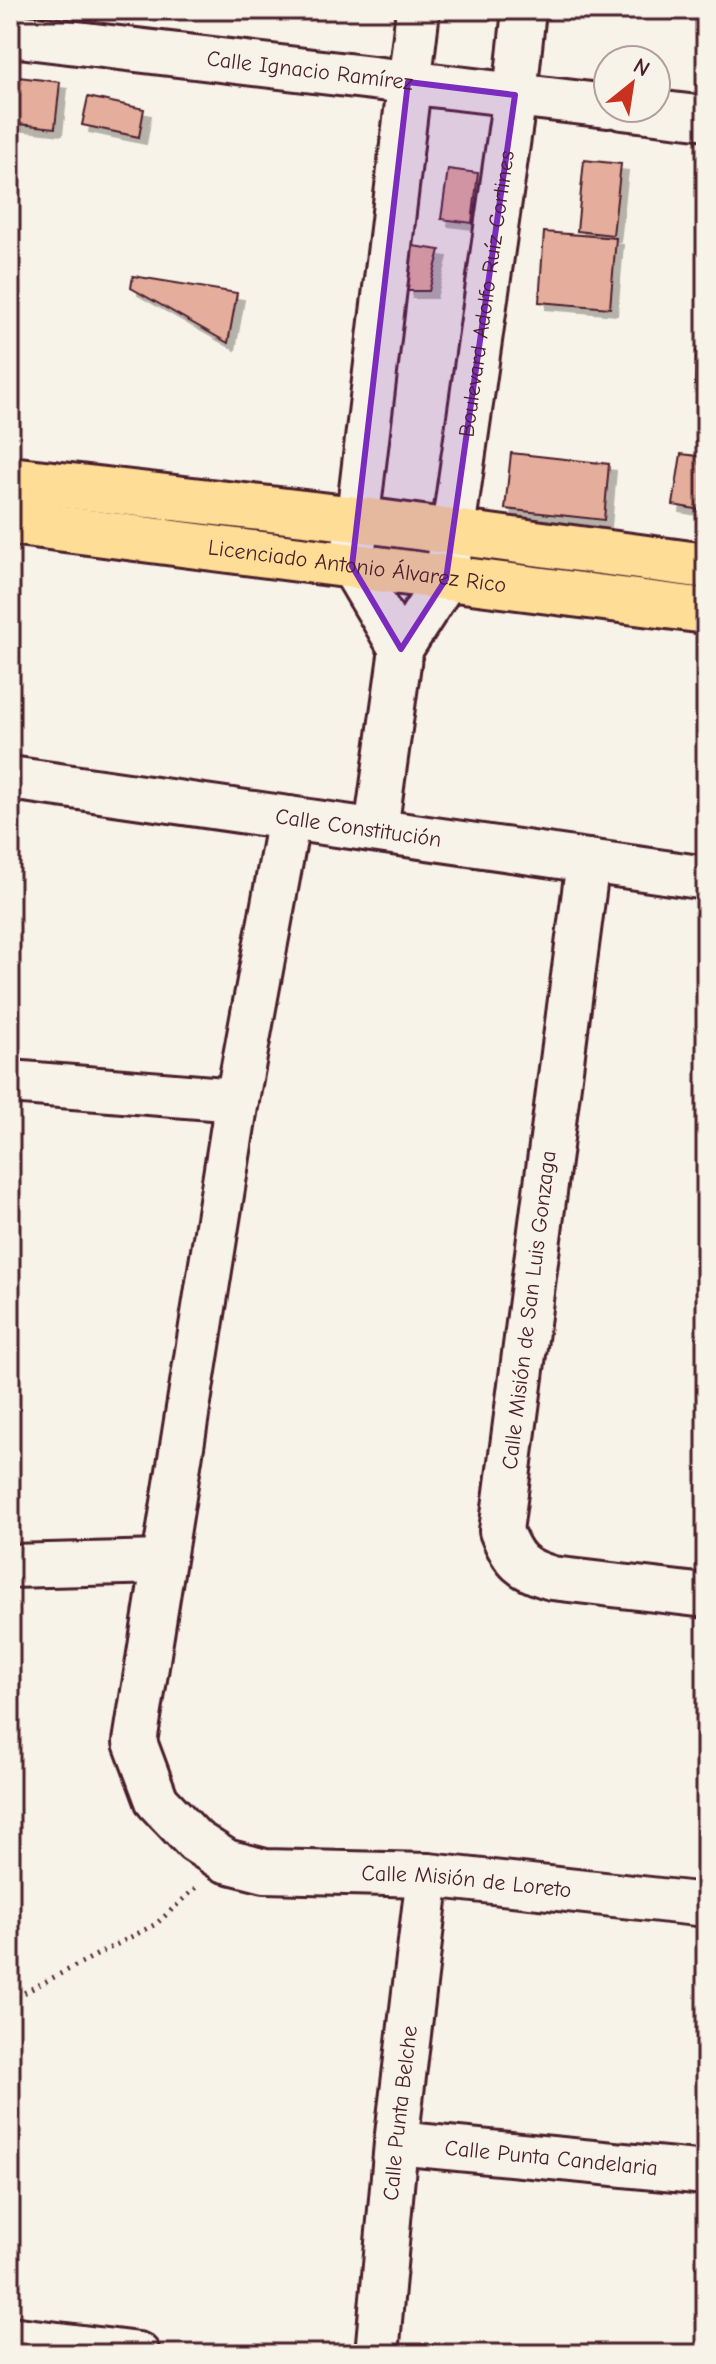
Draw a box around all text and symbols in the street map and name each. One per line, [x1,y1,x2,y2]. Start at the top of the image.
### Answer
north arrow [592,44,672,124]
street label: Calle Ignacio Ramírez [205,45,415,96]
text: N [629,53,654,82]
street label: Boulevard Adolfo Ruíz Cortines [453,149,520,439]
street label: Licenciado Antonio Álvarez Rico [207,534,508,598]
street label: Calle Constitución [274,803,443,853]
street label: Calle Misión de San Luis Gonzaga [497,1149,561,1471]
street label: Calle Misión de Loreto [361,1860,573,1903]
street label: Calle Punta Belche [378,2024,423,2202]
street label: Calle Punta Candelaria [443,2135,659,2181]

